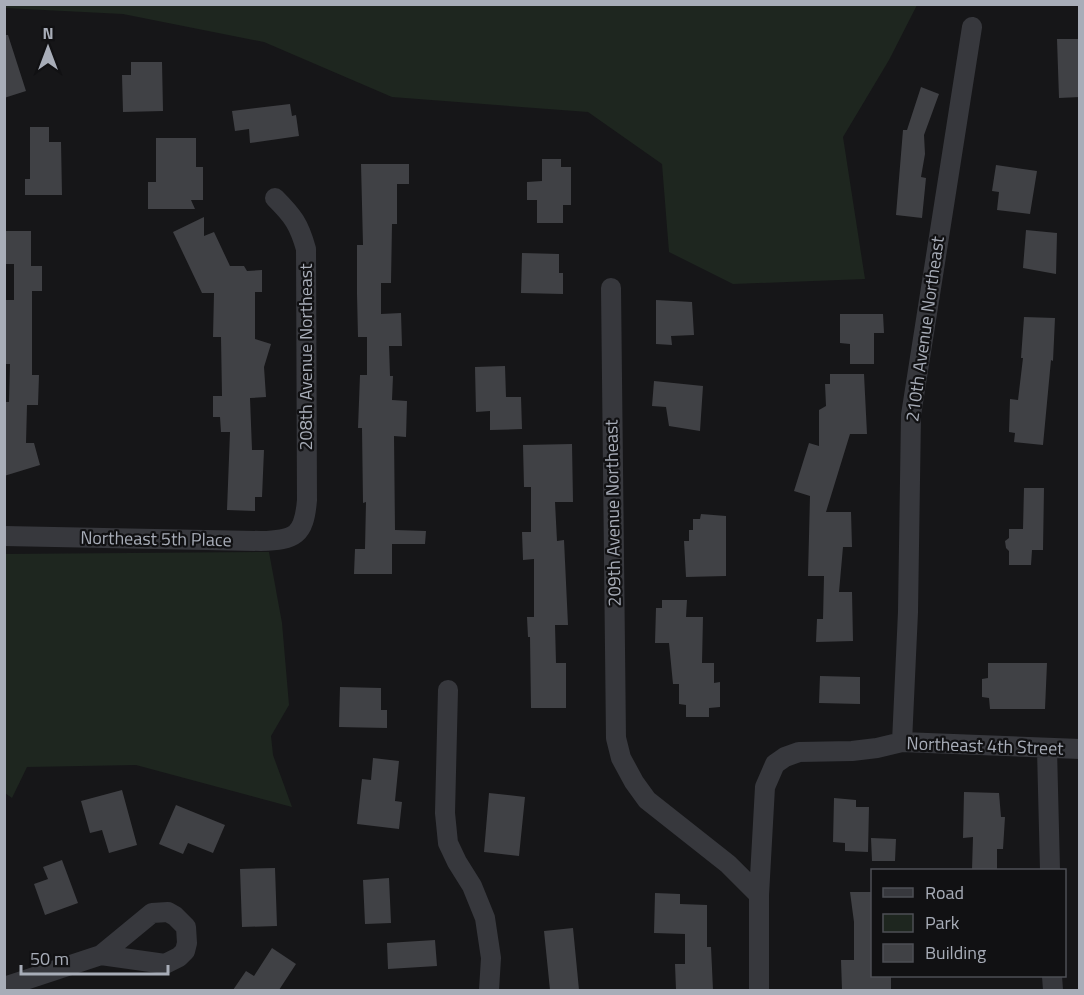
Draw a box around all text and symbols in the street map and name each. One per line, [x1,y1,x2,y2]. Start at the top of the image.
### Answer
north arrow [18,18,78,78]
text: N [42,21,54,45]
street label: 210th Avenue Northeast [898,234,951,423]
street label: 208th Avenue Northeast [292,263,319,451]
street label: 209th Avenue Northeast [597,419,628,607]
street label: Northeast 5th Place [80,524,232,553]
street label: Northeast 4th Street [906,729,1065,762]
legend [871,869,1066,977]
text: Road [925,879,964,906]
text: Park [925,909,960,936]
scale bar [21,938,168,976]
text: Building [925,939,986,966]
text: 50 m [30,945,69,972]

